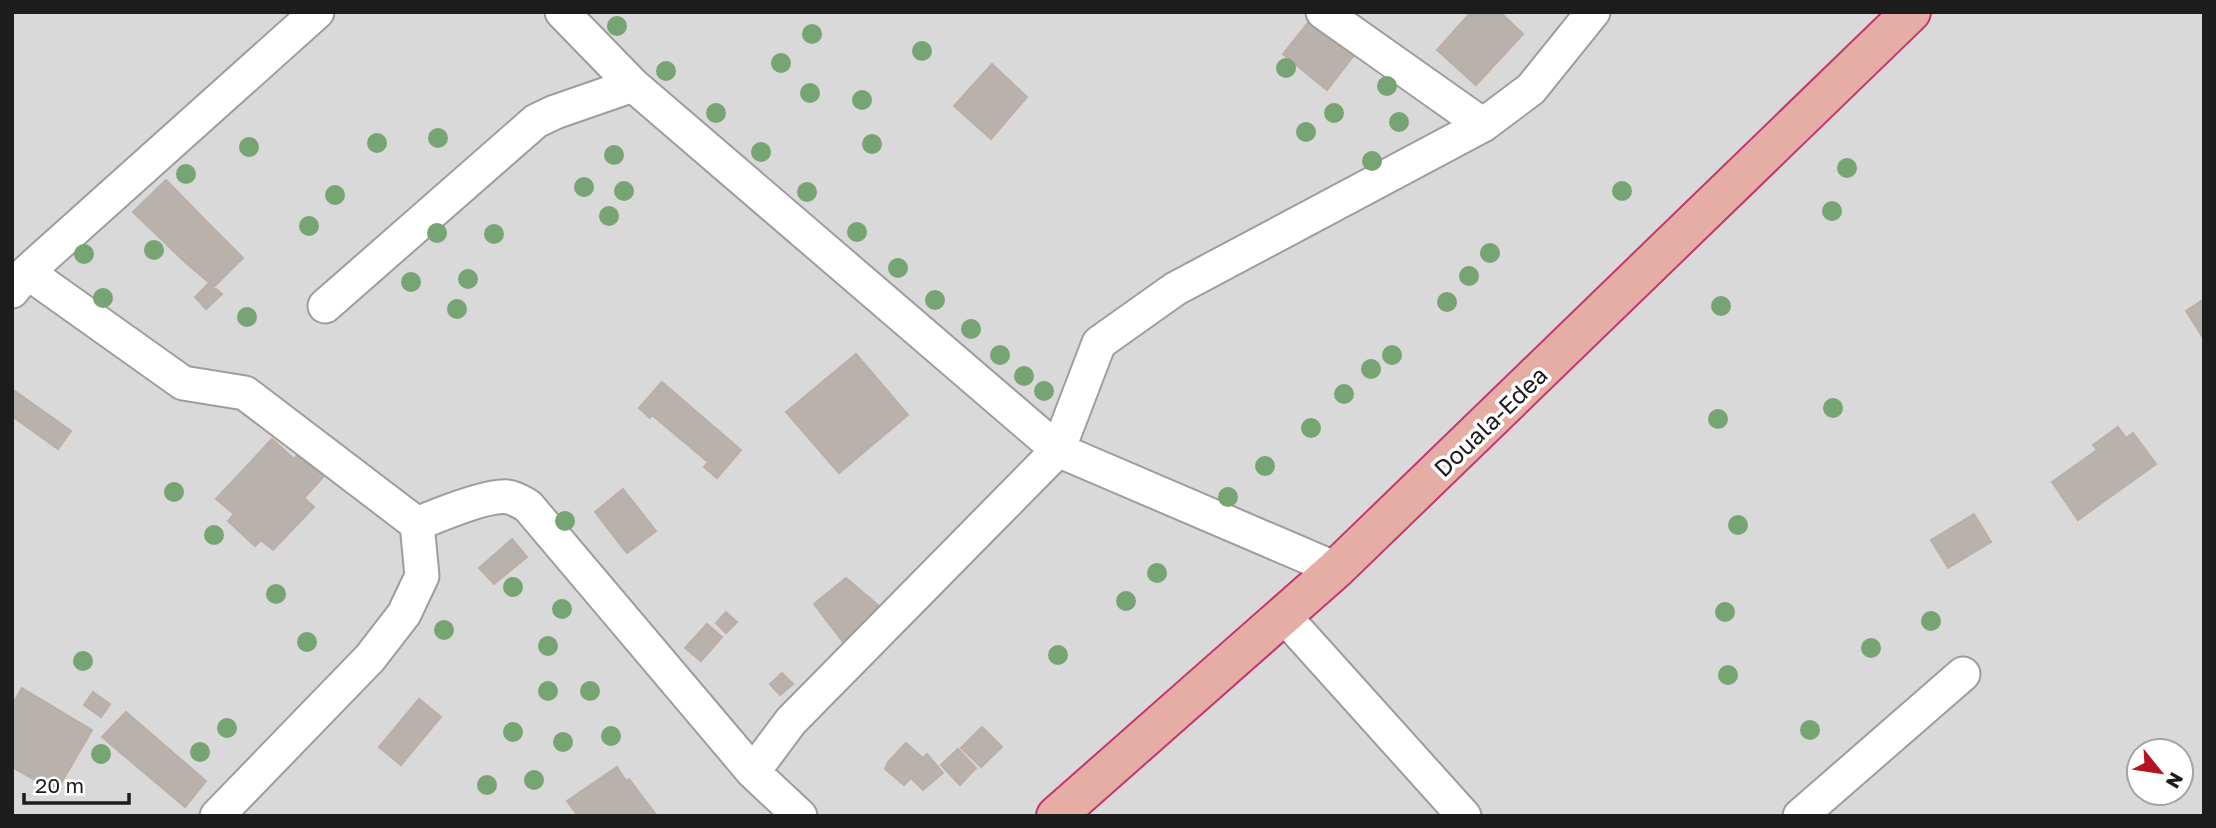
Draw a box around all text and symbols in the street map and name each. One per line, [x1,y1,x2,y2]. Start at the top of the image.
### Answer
street label: Douala-Edea [1427,360,1553,482]
north arrow [2125,737,2195,807]
scale bar [24,762,130,806]
text: N [2162,769,2189,793]
text: 20 m [35,772,84,798]

